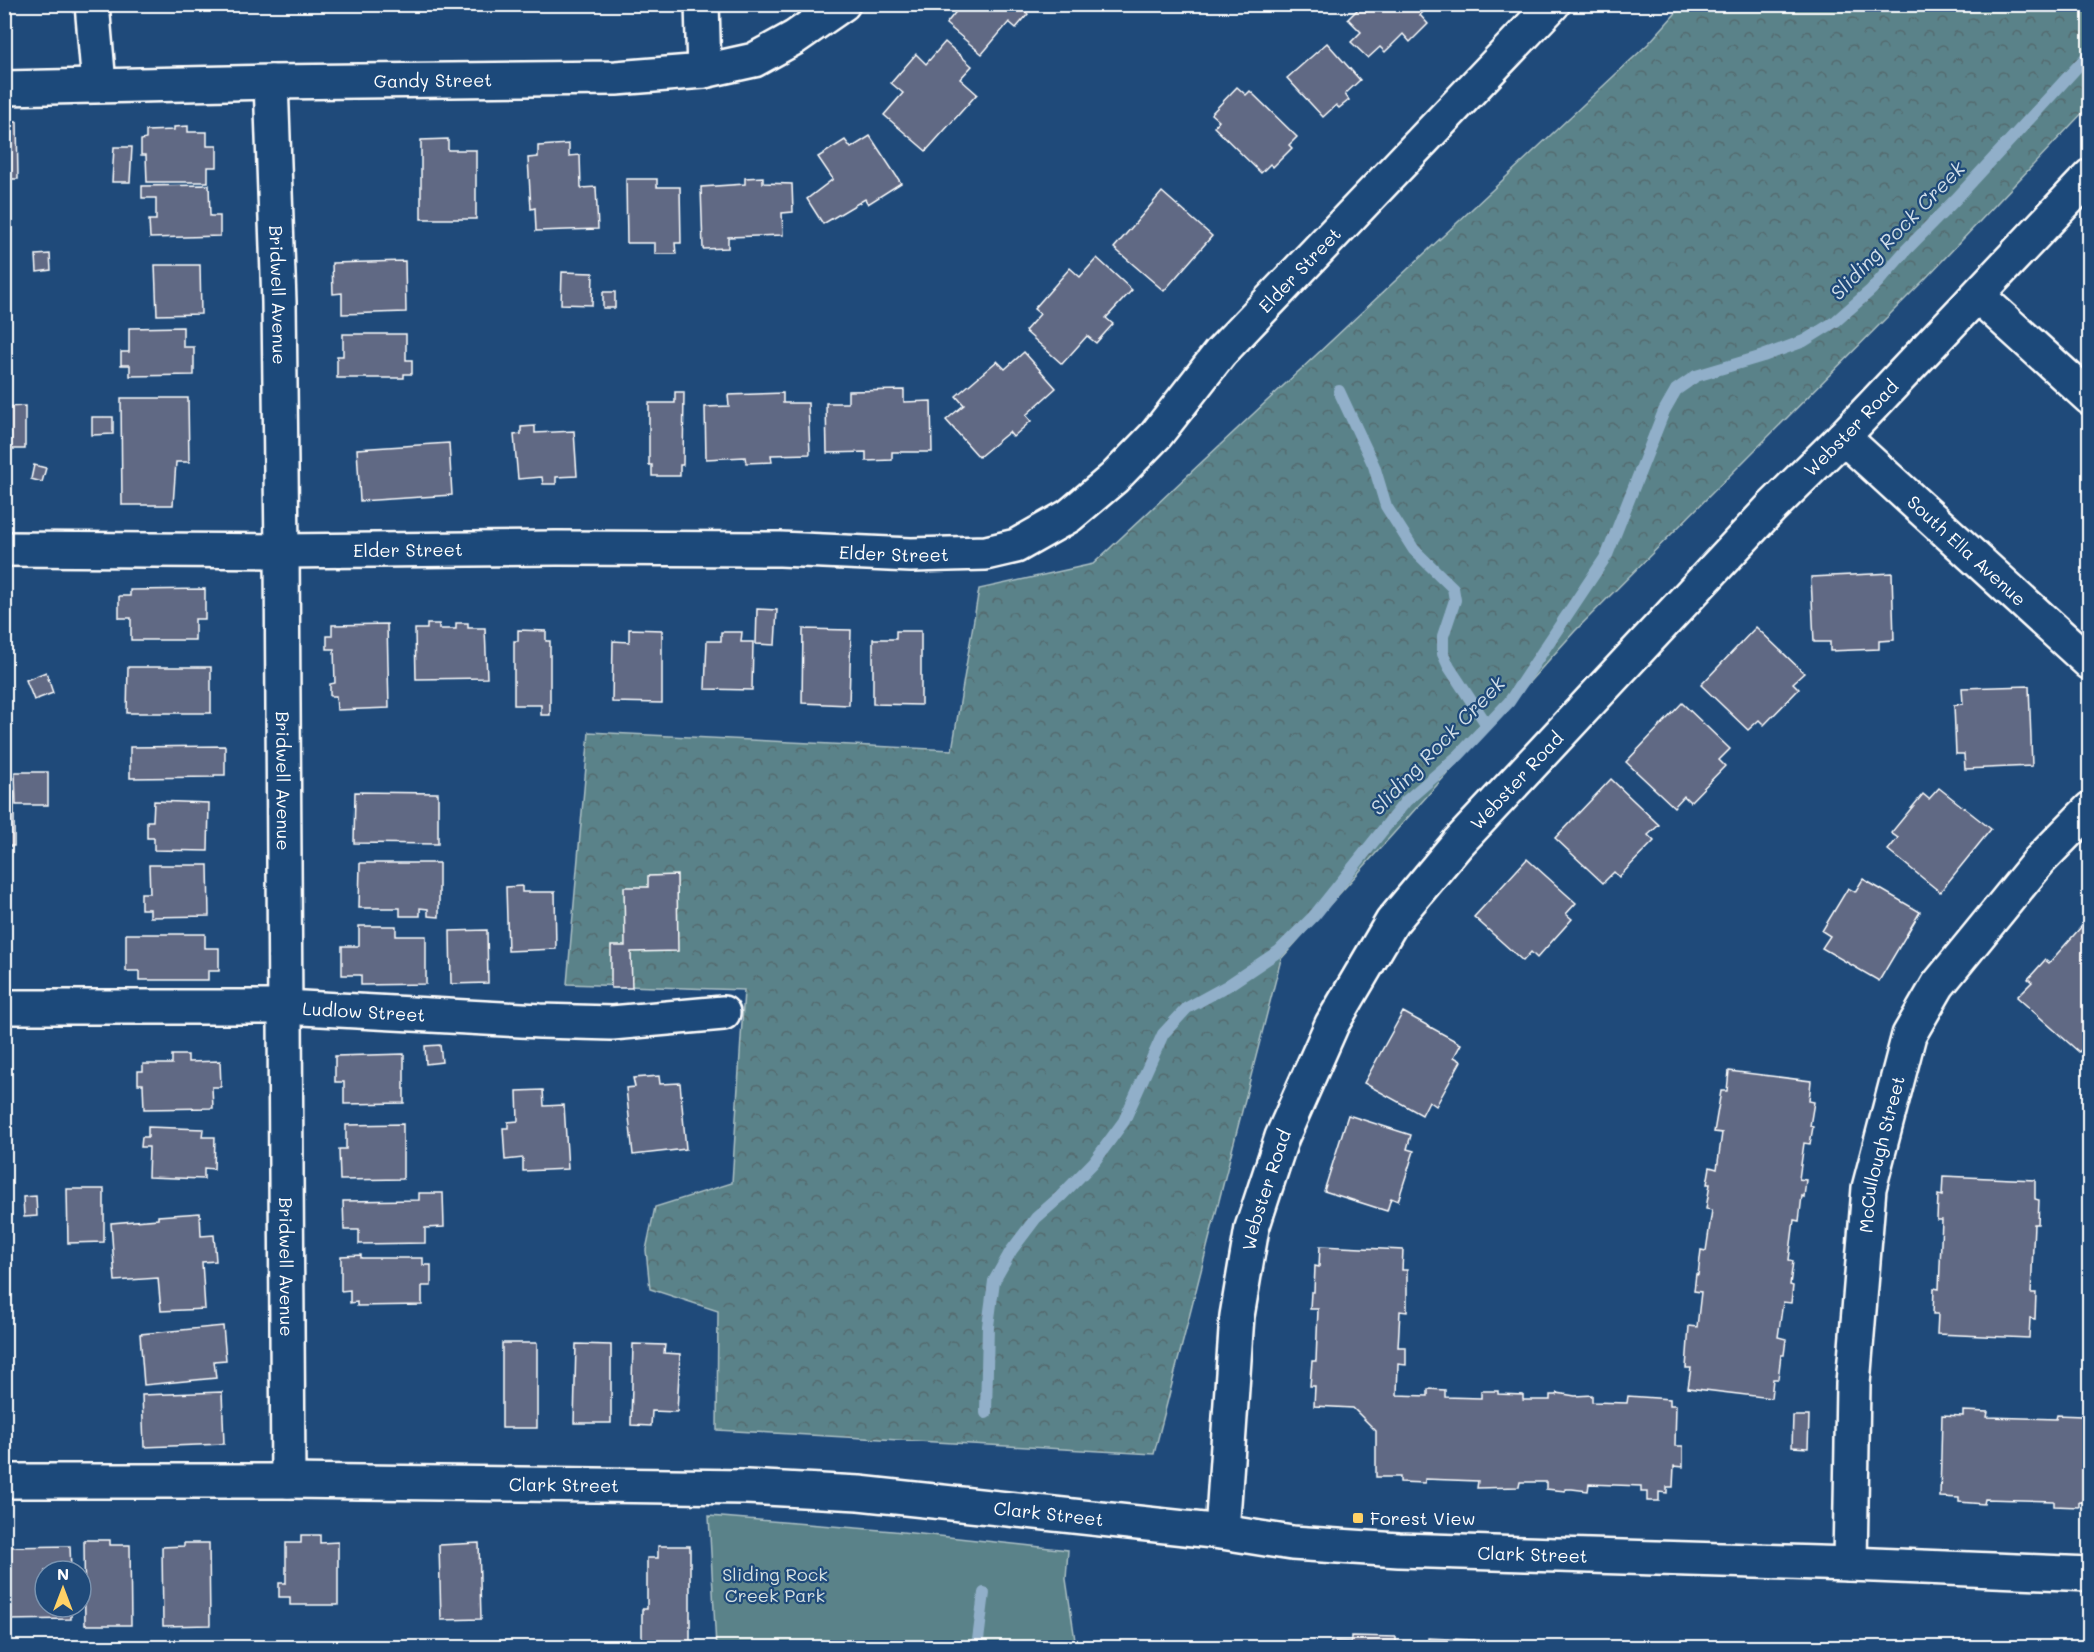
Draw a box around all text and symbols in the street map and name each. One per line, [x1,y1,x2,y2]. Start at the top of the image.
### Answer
street label: Gandy Street [374,67,492,93]
water label: Sliding Rock Creek [1824,155,1970,305]
street label: Elder Street [1253,222,1346,318]
street label: Bridwell Avenue [264,225,292,365]
street label: Webster Road [1798,374,1903,481]
street label: South Ella Avenue [1902,490,2032,611]
street label: Elder Street [353,537,463,562]
street label: Elder Street [839,540,949,567]
water label: Sliding Rock Creek [1364,670,1510,820]
street label: Bridwell Avenue [271,711,296,851]
street label: Webster Road [1465,726,1568,835]
street label: Ludlow Street [302,996,426,1027]
street label: McCullough Street [1853,1073,1910,1234]
street label: Webster Road [1236,1125,1296,1252]
street label: Bridwell Avenue [274,1197,299,1337]
street label: Clark Street [509,1472,619,1497]
street label: Clark Street [993,1496,1105,1531]
place label: Forest View [1370,1506,1476,1530]
marker: Forest View [1351,1511,1365,1525]
street label: Clark Street [1477,1540,1588,1568]
north arrow [33,1559,93,1619]
park label: Sliding Rock Creek Park [722,1562,828,1607]
text: N [57,1563,69,1584]

